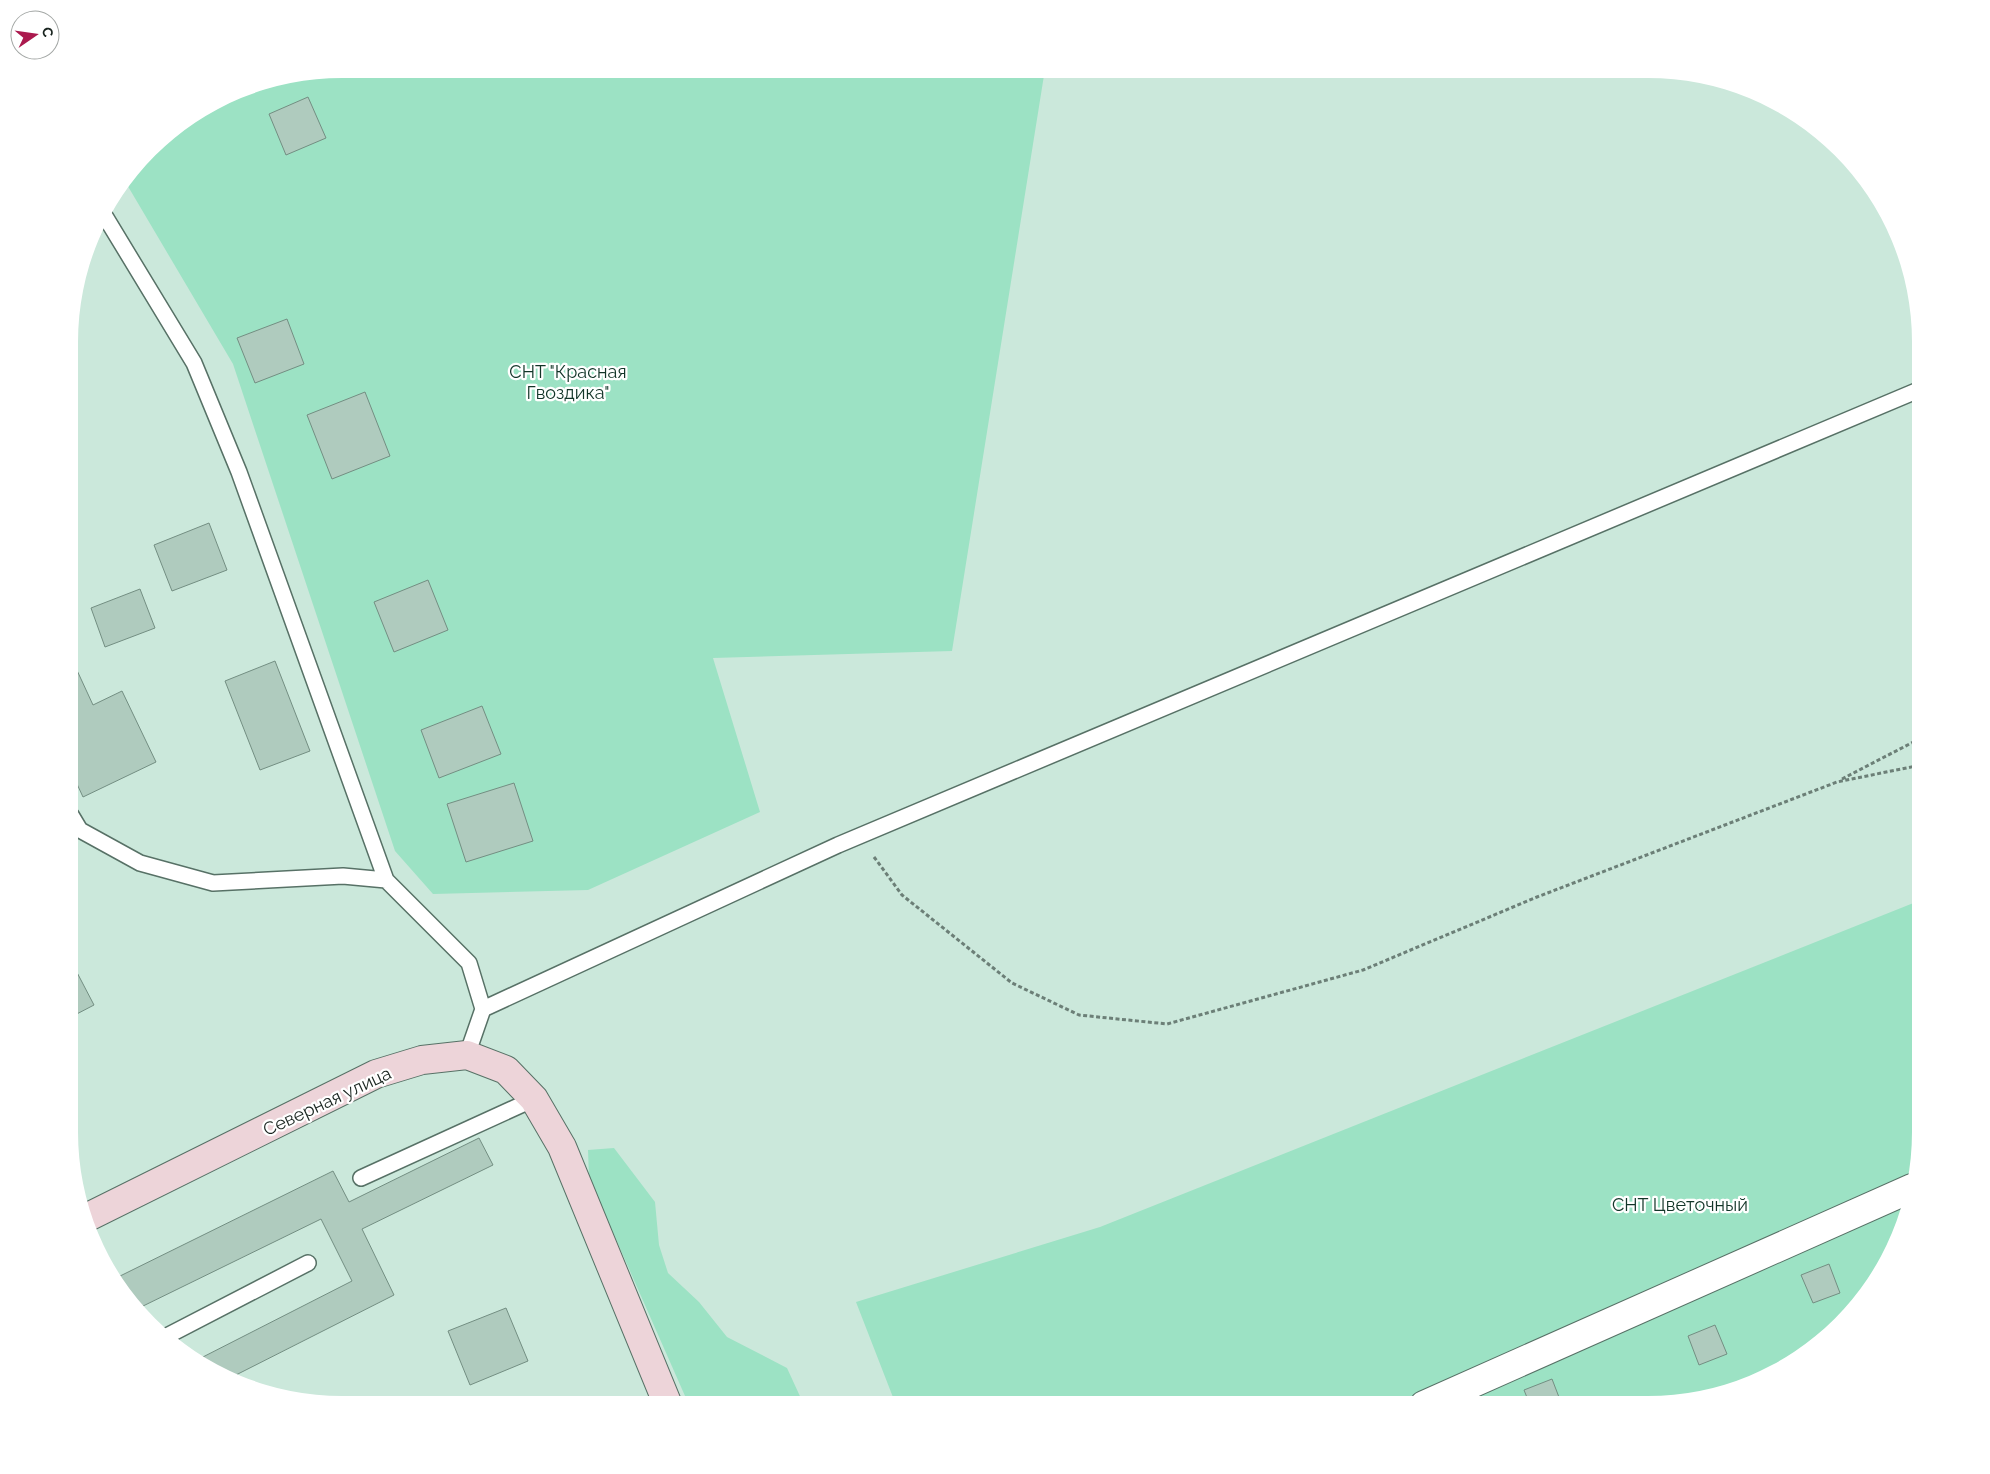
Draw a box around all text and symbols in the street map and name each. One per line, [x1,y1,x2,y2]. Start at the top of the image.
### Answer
north arrow [10,10,60,60]
text: С [39,26,57,39]
park label: СНТ "Красная Гвоздика" [509,361,627,403]
street label: Северная улица [260,1062,394,1140]
park label: СНТ Цветочный [1612,1194,1748,1215]

